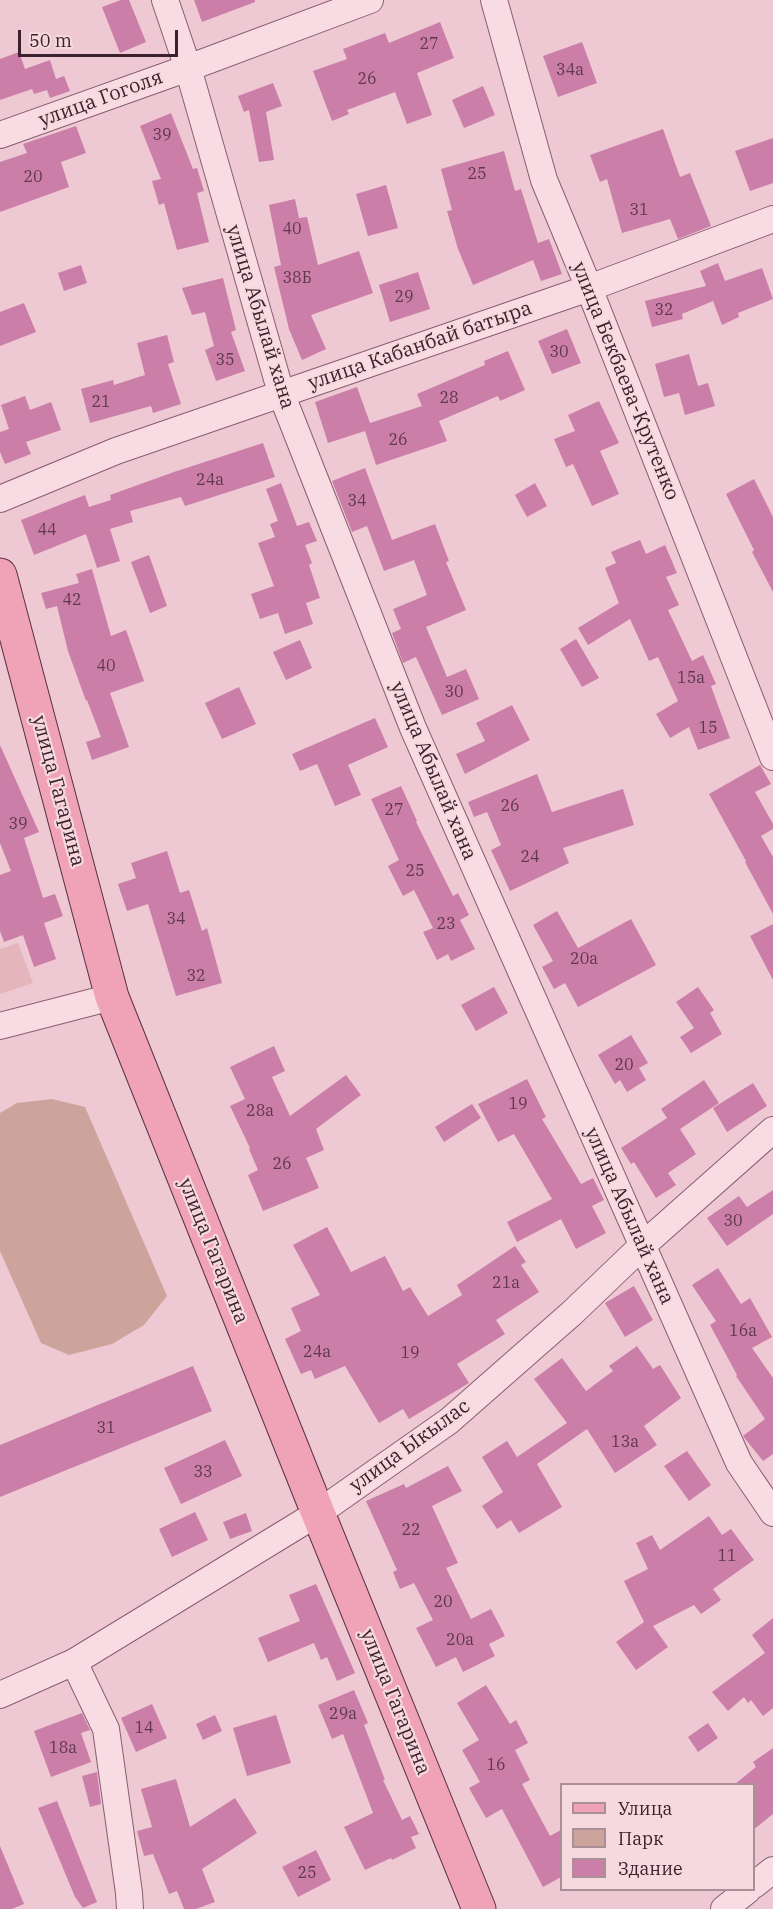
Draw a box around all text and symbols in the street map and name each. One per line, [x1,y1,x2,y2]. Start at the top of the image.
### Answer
scale bar [21,18,182,56]
text: 50 m [29,29,72,52]
house number: 27 [419,34,439,54]
house number: 34а [556,60,584,80]
street label: улица Гоголя [36,65,166,133]
house number: 26 [357,69,377,89]
house number: 39 [152,125,172,145]
house number: 25 [467,164,487,184]
house number: 20 [23,167,43,187]
house number: 31 [629,200,649,220]
house number: 40 [282,219,302,239]
street label: улица Абылай хана [221,222,299,412]
street label: улица Бекбаева-Крутенко [566,258,684,504]
house number: 38Б [282,268,312,288]
house number: 29 [394,287,414,307]
street label: улица Кабанбай батыра [305,296,535,396]
house number: 32 [654,300,674,320]
house number: 30 [549,342,569,362]
house number: 35 [215,350,235,370]
house number: 28 [439,388,459,408]
house number: 21 [91,392,111,412]
house number: 26 [388,430,408,450]
house number: 24а [196,470,224,490]
house number: 34 [347,491,367,511]
house number: 44 [37,520,57,540]
house number: 42 [62,590,82,610]
house number: 40 [96,656,116,676]
house number: 15а [677,668,705,688]
street label: улица Абылай хана [385,678,481,864]
house number: 30 [444,682,464,702]
street label: улица Гагарина [26,713,90,869]
house number: 15 [698,718,718,738]
house number: 26 [500,796,520,816]
house number: 27 [384,800,404,820]
house number: 39 [8,814,28,834]
house number: 24 [520,847,540,867]
house number: 25 [405,861,425,881]
house number: 34 [166,909,186,929]
house number: 23 [436,914,456,934]
house number: 20а [570,949,598,969]
house number: 32 [186,966,206,986]
house number: 20 [614,1055,634,1075]
house number: 19 [508,1094,528,1114]
house number: 28а [246,1101,274,1121]
street label: улица Абылай хана [579,1124,679,1308]
house number: 26 [272,1154,292,1174]
street label: улица Гагарина [173,1174,253,1328]
house number: 30 [723,1211,743,1231]
house number: 21а [492,1273,520,1293]
house number: 16а [729,1321,757,1341]
house number: 24а [303,1342,331,1362]
house number: 19 [400,1343,420,1363]
street label: улица Ыкылас [345,1394,475,1498]
house number: 31 [96,1418,116,1438]
house number: 13а [611,1432,639,1452]
house number: 33 [193,1462,213,1482]
house number: 22 [401,1520,421,1540]
house number: 11 [717,1546,737,1566]
house number: 20 [433,1592,453,1612]
street label: улица Гагарина [355,1625,435,1779]
house number: 20а [446,1630,474,1650]
house number: 29а [329,1704,357,1724]
house number: 14 [134,1718,154,1738]
house number: 18а [49,1738,77,1758]
house number: 16 [486,1755,506,1775]
legend [560,1783,755,1891]
text: Улица [618,1797,672,1820]
text: Парк [618,1827,664,1850]
text: Здание [618,1857,683,1880]
house number: 25 [297,1863,317,1883]

